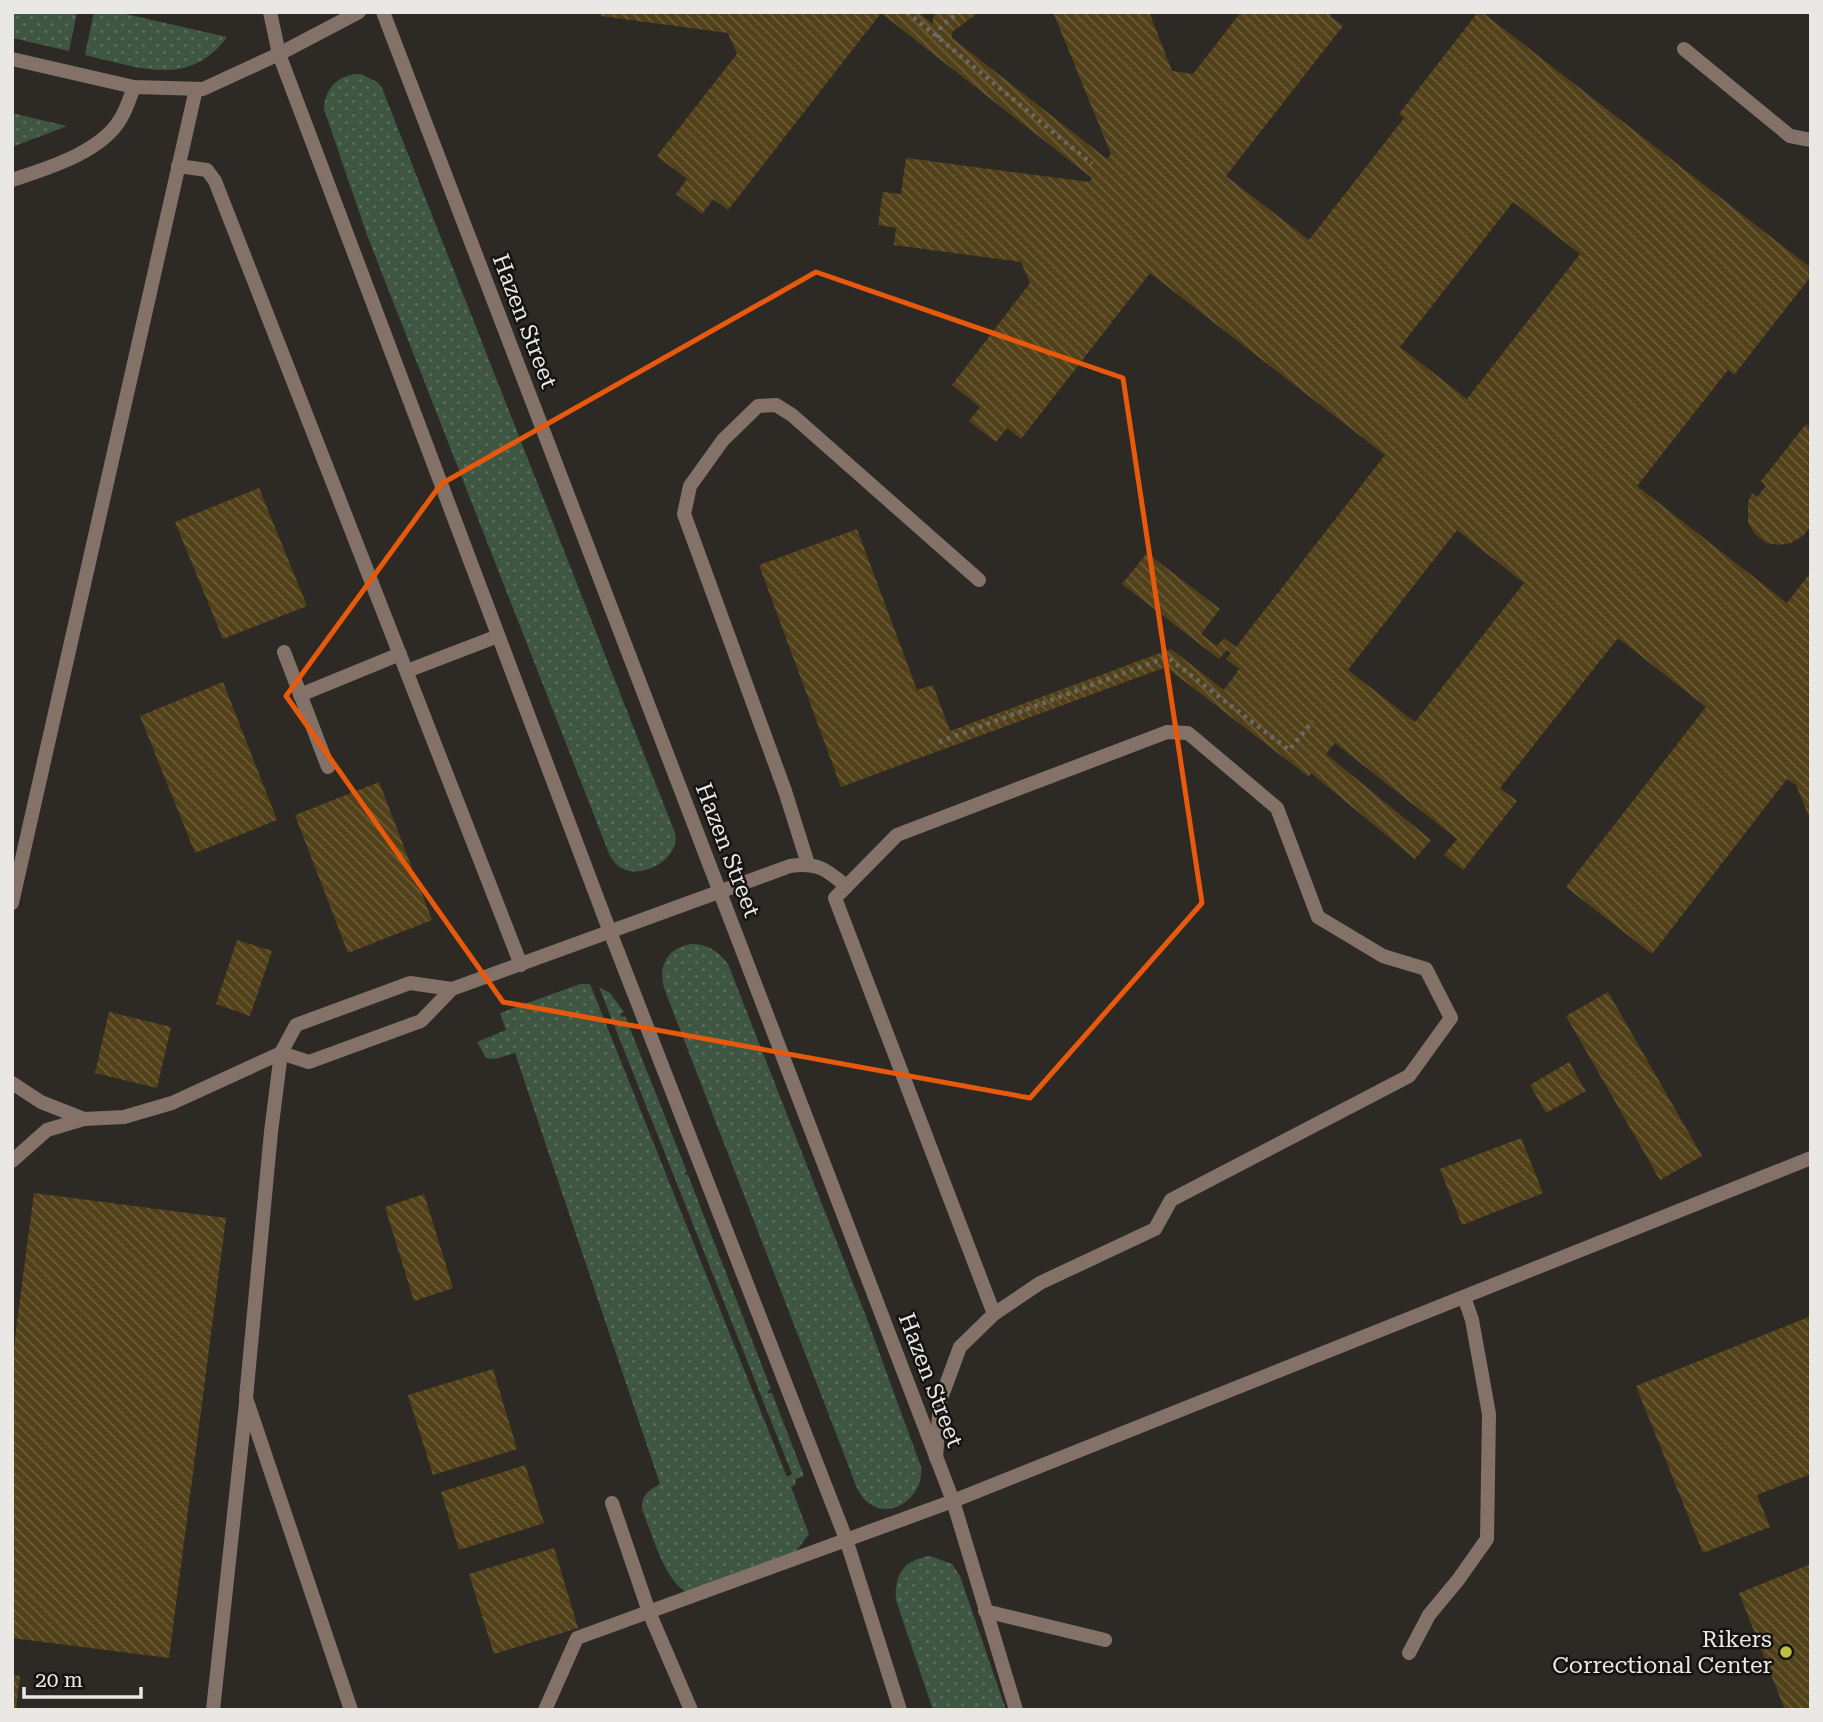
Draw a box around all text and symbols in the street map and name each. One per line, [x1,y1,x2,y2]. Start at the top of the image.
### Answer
street label: Hazen Street [487,250,563,392]
street label: Hazen Street [690,779,766,921]
street label: Hazen Street [893,1309,969,1451]
place label: Rikers Correctional Center [1552,1626,1772,1679]
marker: Rikers Correctional Center [1778,1644,1794,1660]
scale bar [24,1656,142,1700]
text: 20 m [35,1668,83,1692]

